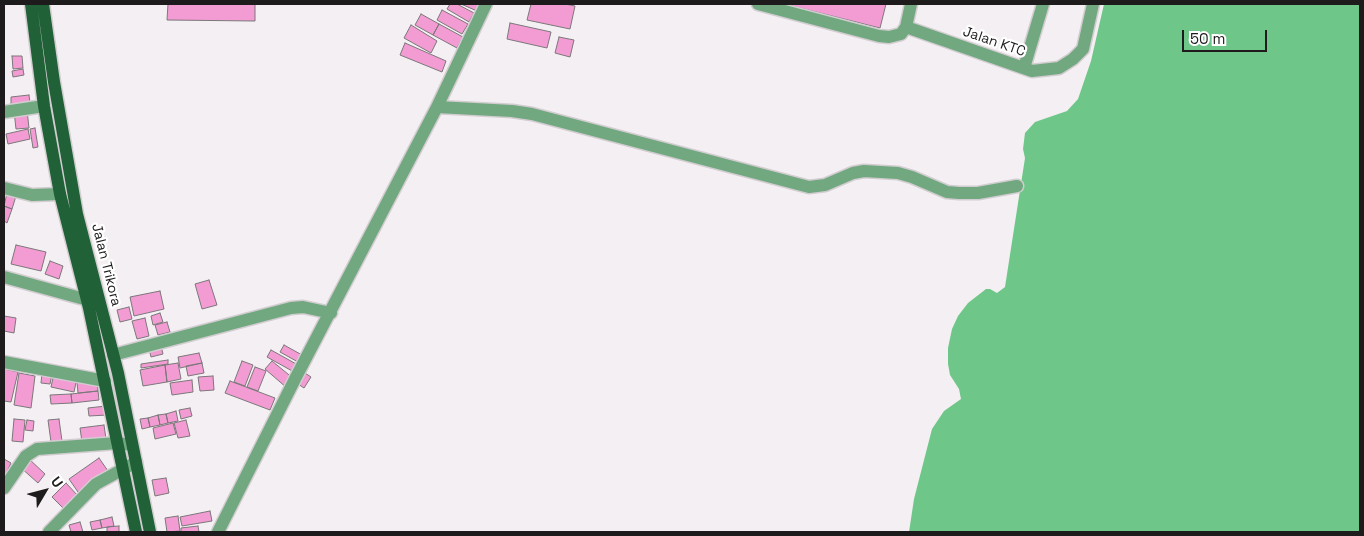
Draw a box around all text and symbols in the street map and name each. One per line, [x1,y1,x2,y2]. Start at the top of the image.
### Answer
scale bar [1184,20,1269,52]
street label: Jalan KTC [961,23,1027,61]
text: 50 m [1190,29,1225,48]
street label: Jalan Trikora [88,222,124,308]
north arrow [20,466,70,516]
text: U [47,473,67,491]

